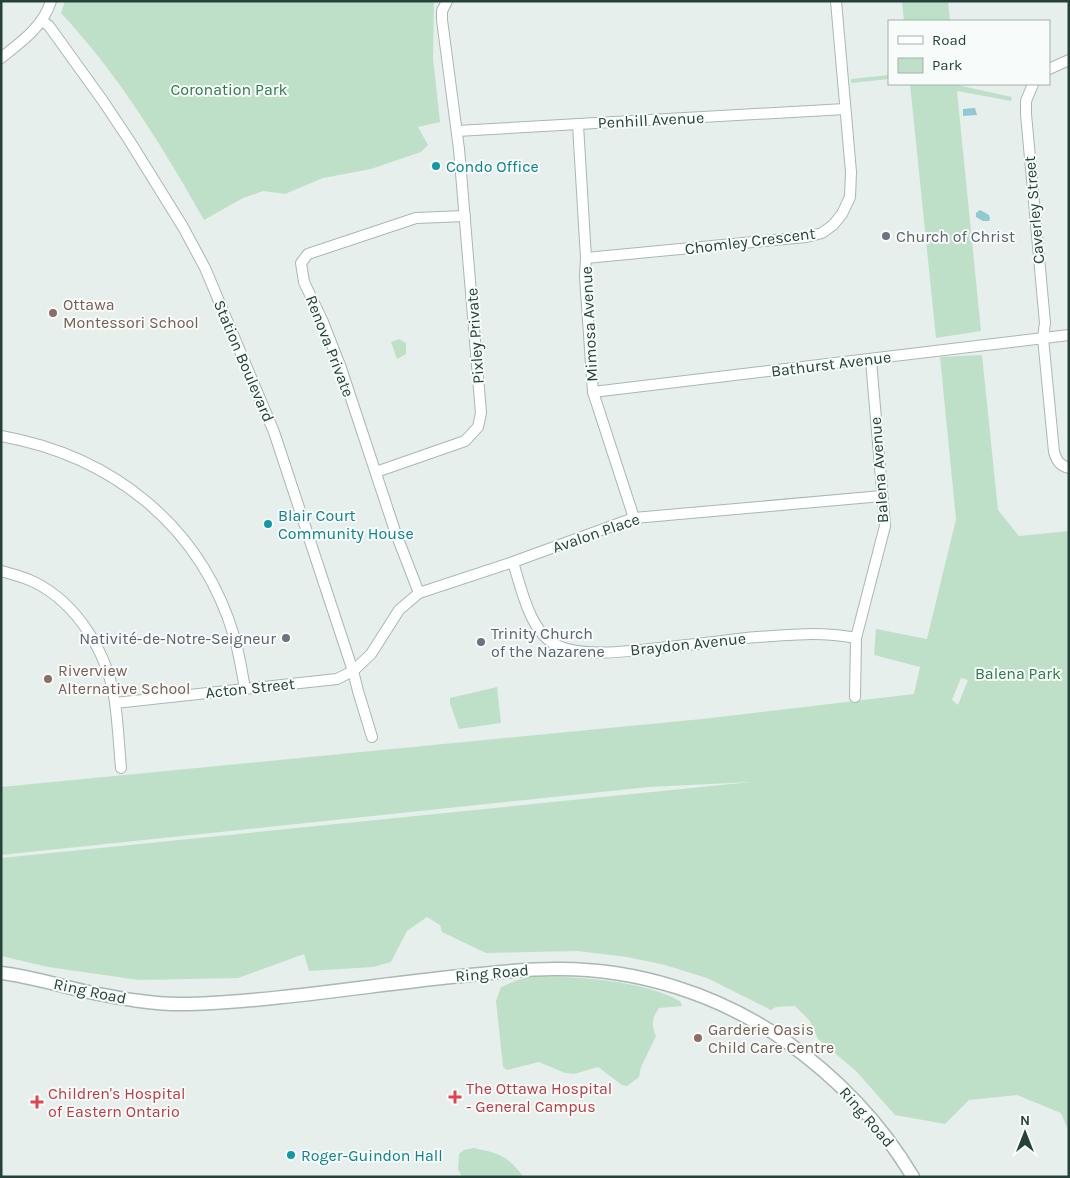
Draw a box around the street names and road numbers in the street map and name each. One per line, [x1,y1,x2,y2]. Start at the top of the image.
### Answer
street label: Penhill Avenue [597,108,705,132]
street label: Caverley Street [1020,155,1048,265]
street label: Chomley Crescent [684,224,816,258]
street label: Mimosa Avenue [576,266,602,382]
street label: Pixley Private [462,287,488,385]
street label: Renova Private [302,292,358,400]
street label: Station Boulevard [210,297,278,425]
street label: Bathurst Avenue [770,347,892,381]
street label: Balena Avenue [866,416,892,524]
street label: Avalon Place [550,509,642,557]
street label: Braydon Avenue [629,628,747,660]
street label: Acton Street [204,674,296,702]
street label: Ring Road [454,960,530,986]
street label: Ring Road [52,974,128,1008]
street label: Ring Road [836,1083,898,1151]

